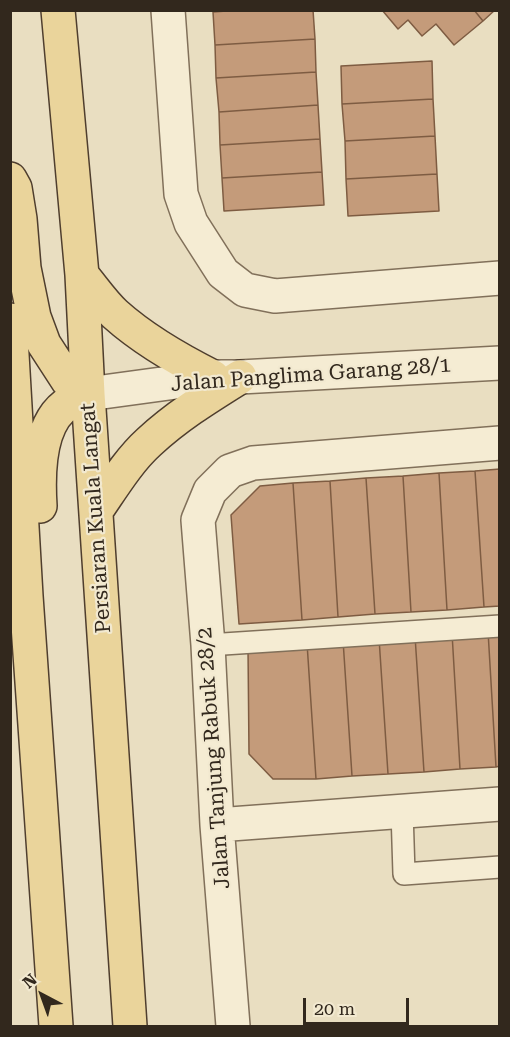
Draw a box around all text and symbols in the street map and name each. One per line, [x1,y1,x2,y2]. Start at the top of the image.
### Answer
street label: Jalan Panglima Garang 28/1 [170,353,452,397]
street label: Persiaran Kuala Langat [75,402,117,634]
street label: Jalan Tanjung Rabuk 28/2 [192,626,236,890]
north arrow [12,965,72,1025]
text: N [19,970,41,992]
scale bar [306,986,412,1024]
text: 20 m [314,998,355,1019]

